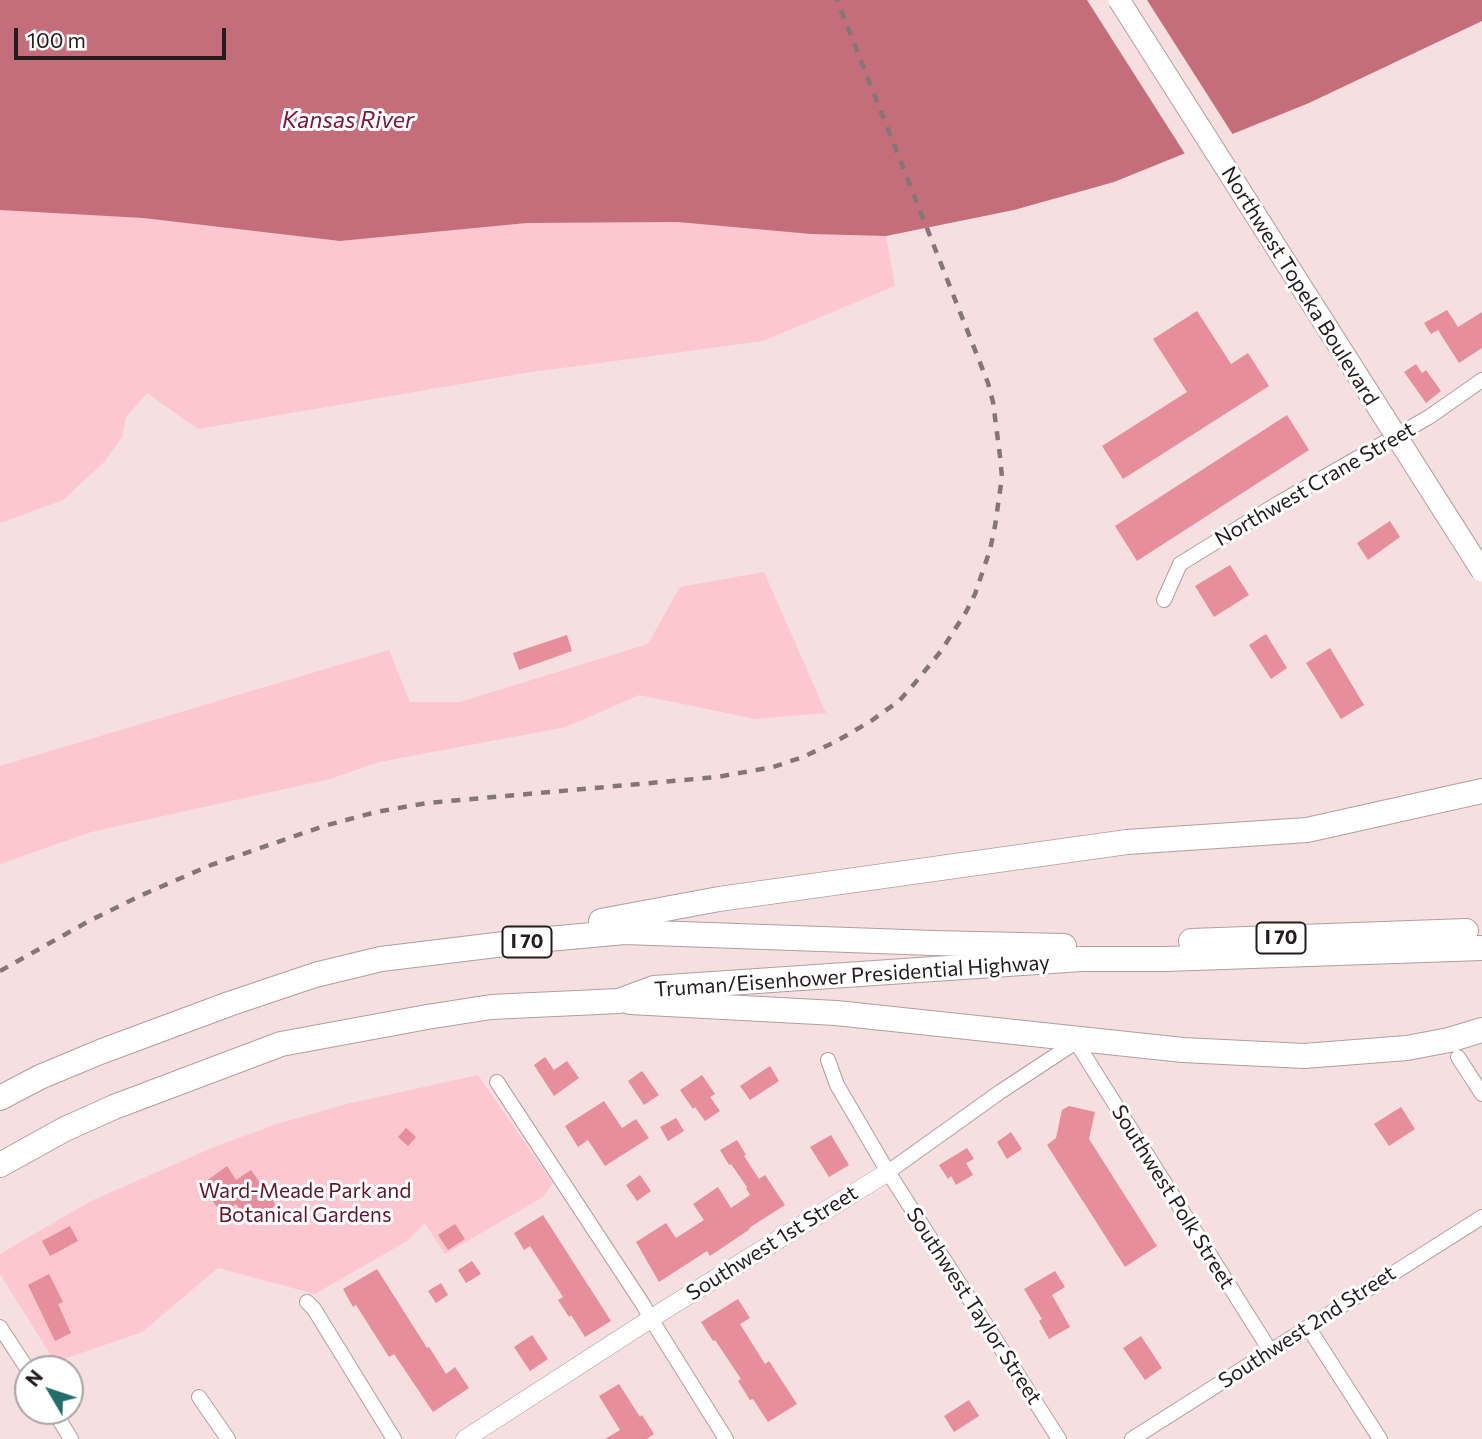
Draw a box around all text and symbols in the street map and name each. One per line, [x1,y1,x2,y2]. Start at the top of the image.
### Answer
scale bar [18,14,229,58]
text: 100 m [27,27,86,52]
water label: Kansas River [282,106,414,134]
street label: Northwest Topeka Boulevard [1216,162,1384,410]
street label: Northwest Crane Street [1210,416,1420,552]
road number: I 70 [1256,922,1306,954]
road number: I 70 [503,926,552,958]
street label: Truman/Eisenhower Presidential Highway [653,950,1051,1002]
street label: Southwest Polk Street [1106,1100,1240,1294]
park label: Ward-Meade Park and Botanical Gardens [199,1178,411,1228]
street label: Southwest 1st Street [682,1180,862,1306]
street label: Southwest Taylor Street [901,1203,1047,1409]
street label: Southwest 2nd Street [1214,1260,1400,1394]
north arrow [14,1355,84,1425]
text: N [20,1365,47,1391]

